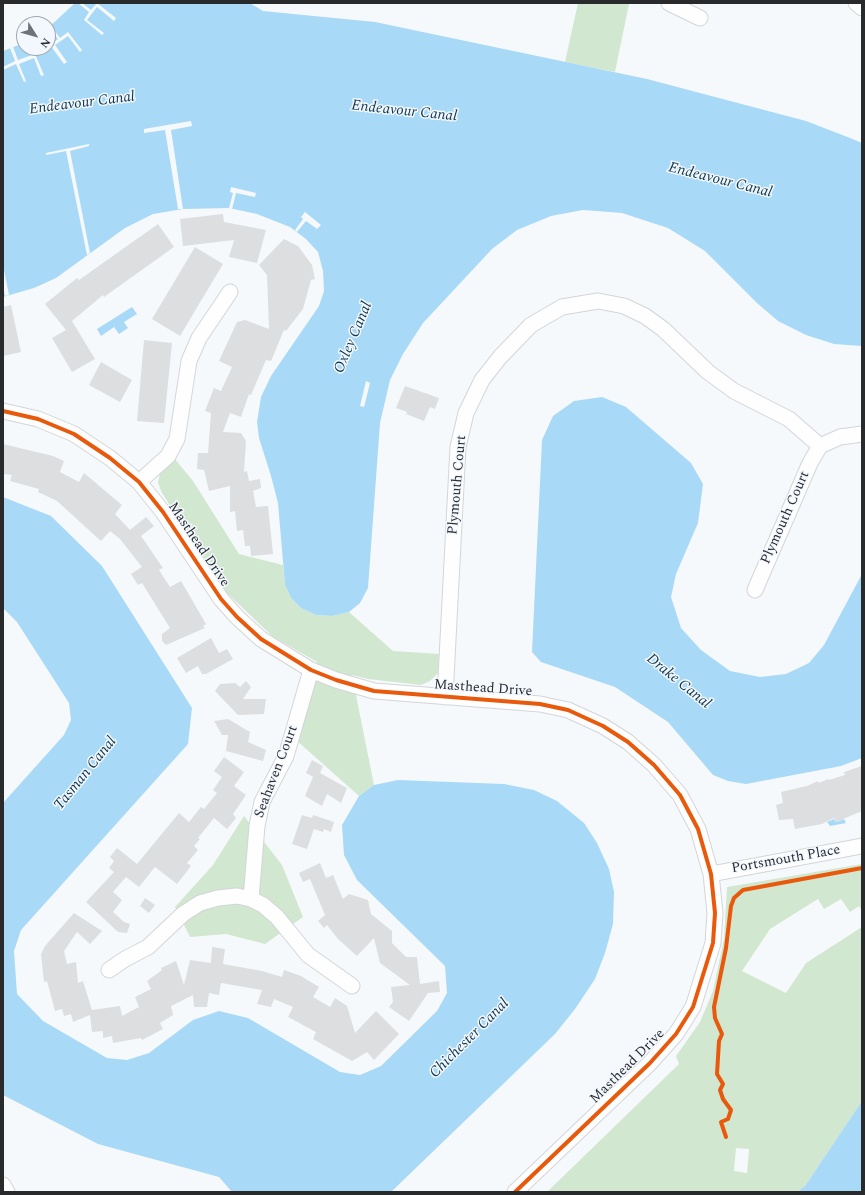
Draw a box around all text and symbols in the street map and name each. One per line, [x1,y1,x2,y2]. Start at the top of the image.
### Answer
north arrow [16,16,56,56]
text: N [36,34,55,52]
water label: Endeavour Canal [28,89,136,119]
water label: Endeavour Canal [350,97,458,127]
water label: Endeavour Canal [666,159,774,203]
water label: Oxley Canal [331,300,377,376]
street label: Plymouth Court [445,434,471,536]
street label: Plymouth Court [758,469,814,567]
street label: Masthead Drive [163,499,233,591]
water label: Drake Canal [642,651,714,713]
street label: Masthead Drive [433,677,533,701]
street label: Seahaven Court [252,723,302,821]
water label: Tasman Canal [51,734,121,814]
street label: Portsmouth Place [730,842,842,878]
water label: Chichester Canal [426,995,514,1083]
street label: Masthead Drive [587,1026,669,1108]

